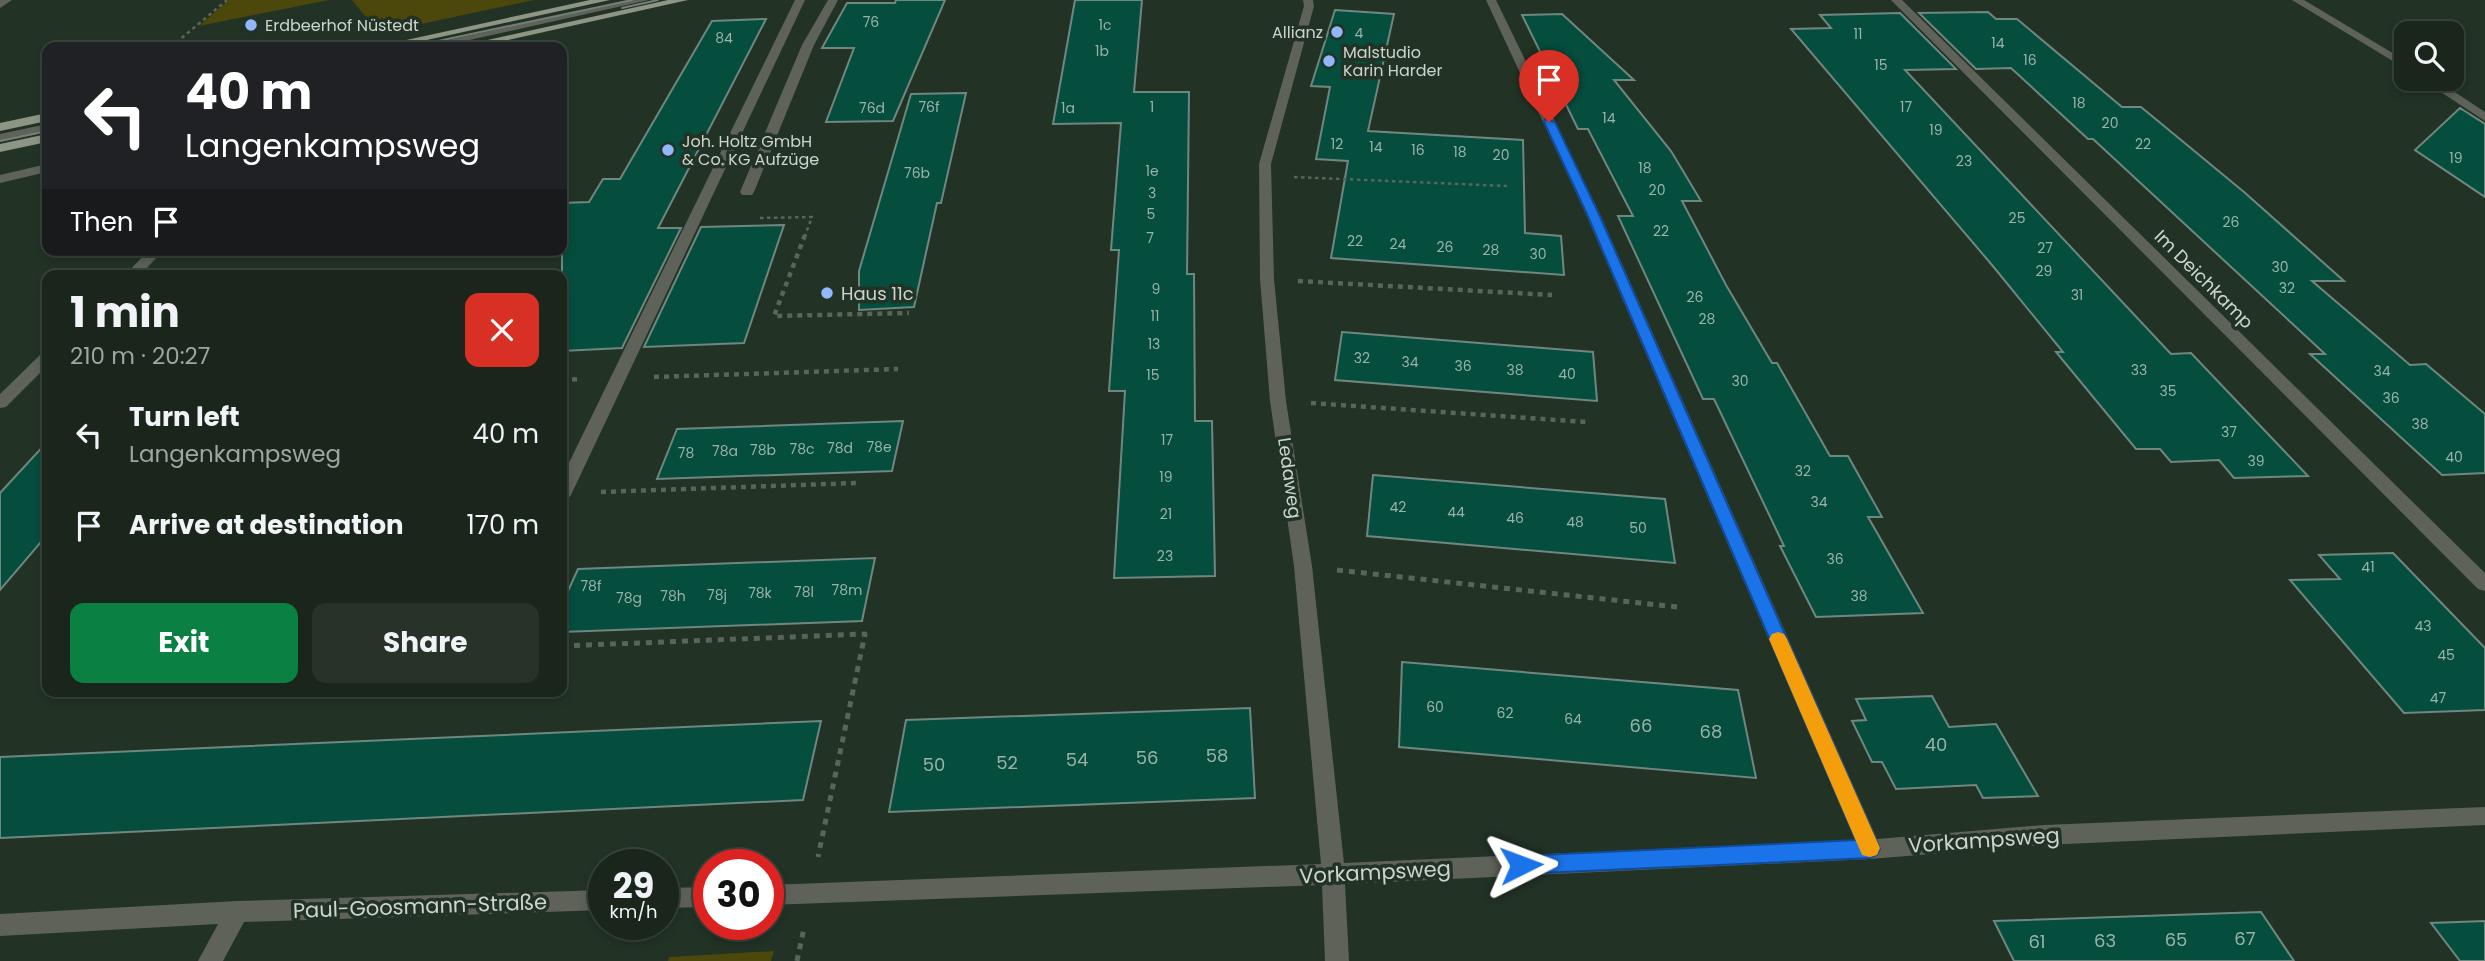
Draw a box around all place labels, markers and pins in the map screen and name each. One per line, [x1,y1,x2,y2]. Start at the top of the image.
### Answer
place label: Erdbeerhof Nüstedt [265,14,419,37]
marker: Erdbeerhof Nüstedt [243,17,259,33]
place label: Allianz [1272,21,1323,44]
marker: Allianz [1329,24,1345,40]
place label: Malstudio Karin Harder [1343,41,1442,82]
pin [1519,50,1579,122]
marker: Malstudio Karin Harder [1321,53,1337,69]
place label: Joh. Holtz GmbH & Co. KG Aufzüge [682,130,819,171]
marker: Joh. Holtz GmbH & Co. KG Aufzüge [660,142,676,158]
place label: Haus 11c [841,281,914,306]
marker: Haus 11c [819,285,835,301]

